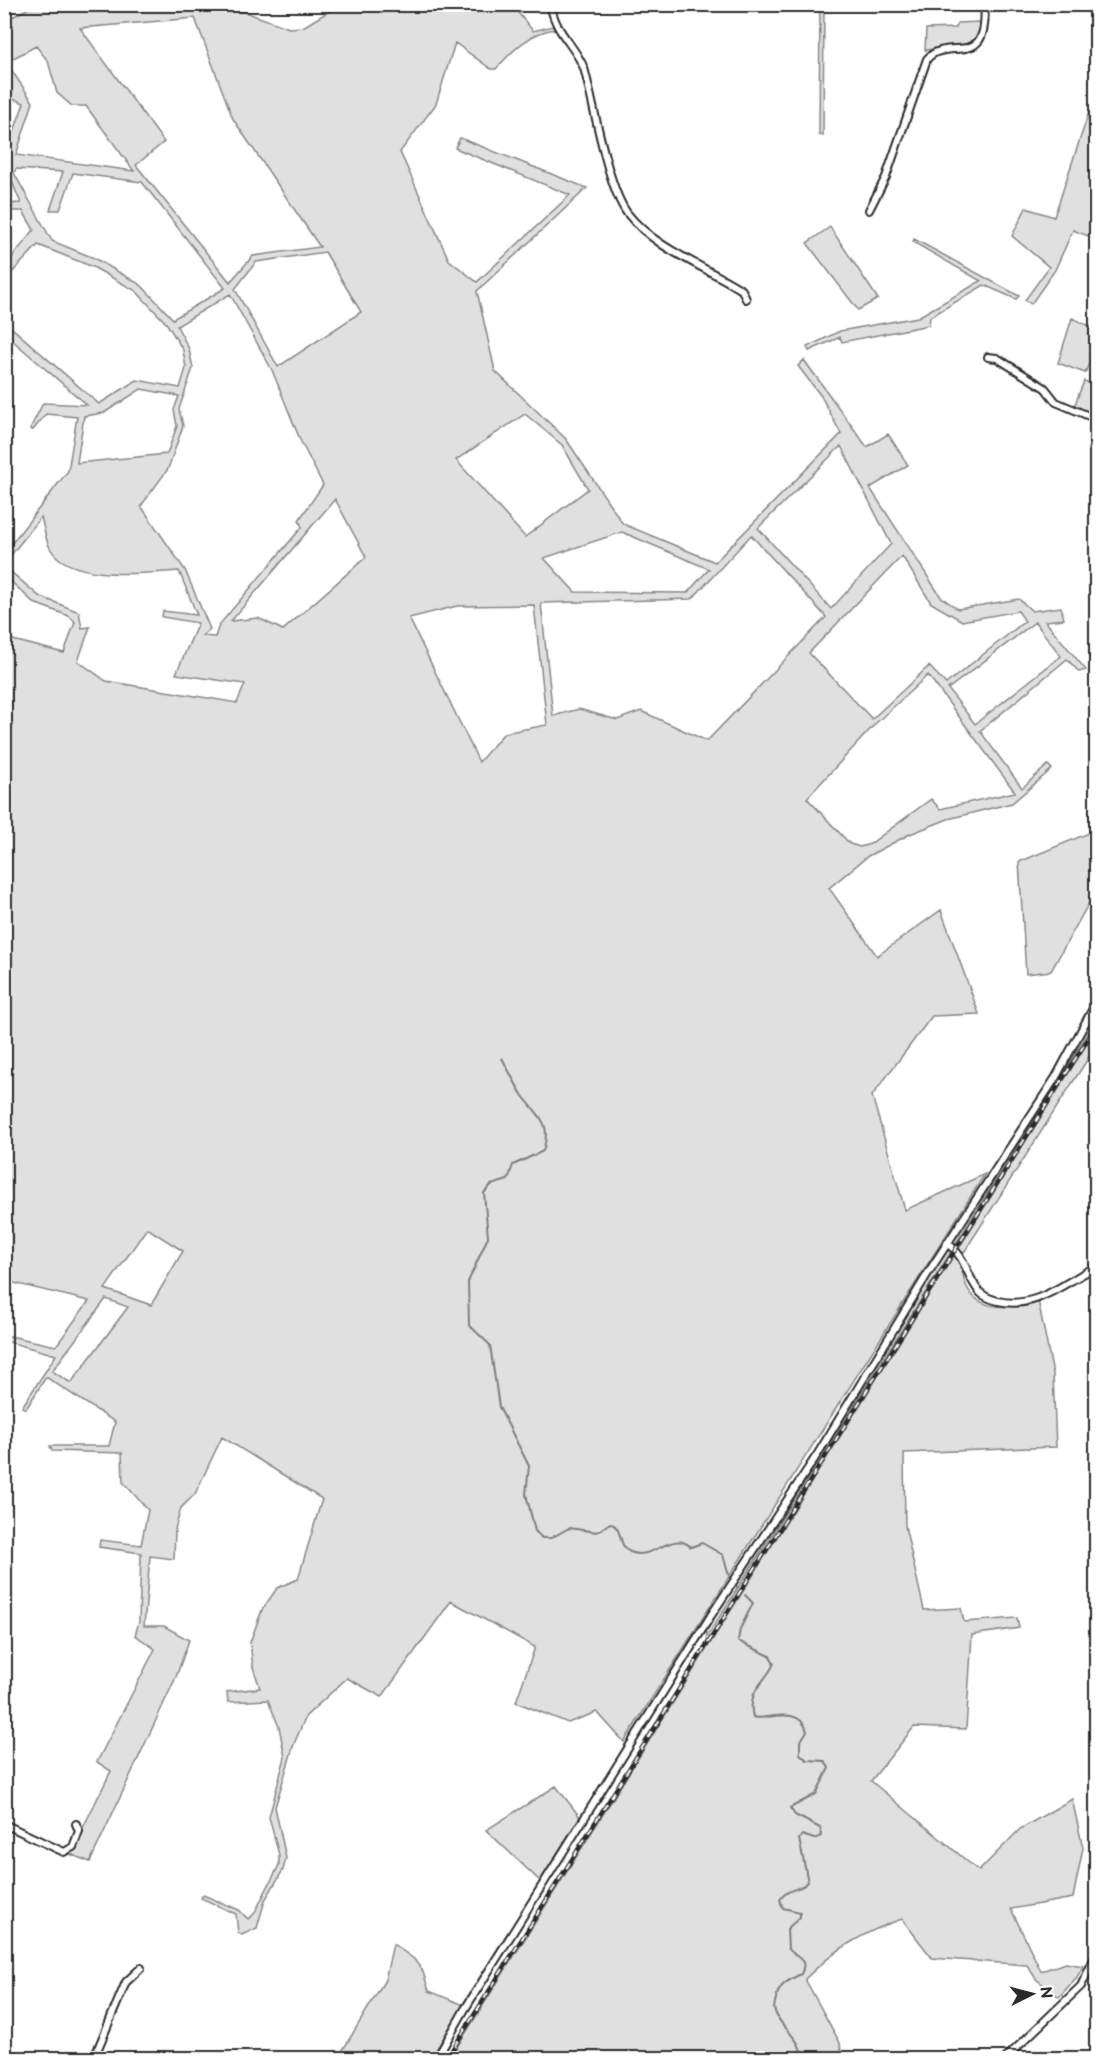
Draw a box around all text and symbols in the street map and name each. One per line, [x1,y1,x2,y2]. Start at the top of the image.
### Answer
north arrow [1002,1964,1062,2024]
text: N [1035,1986,1056,2000]

